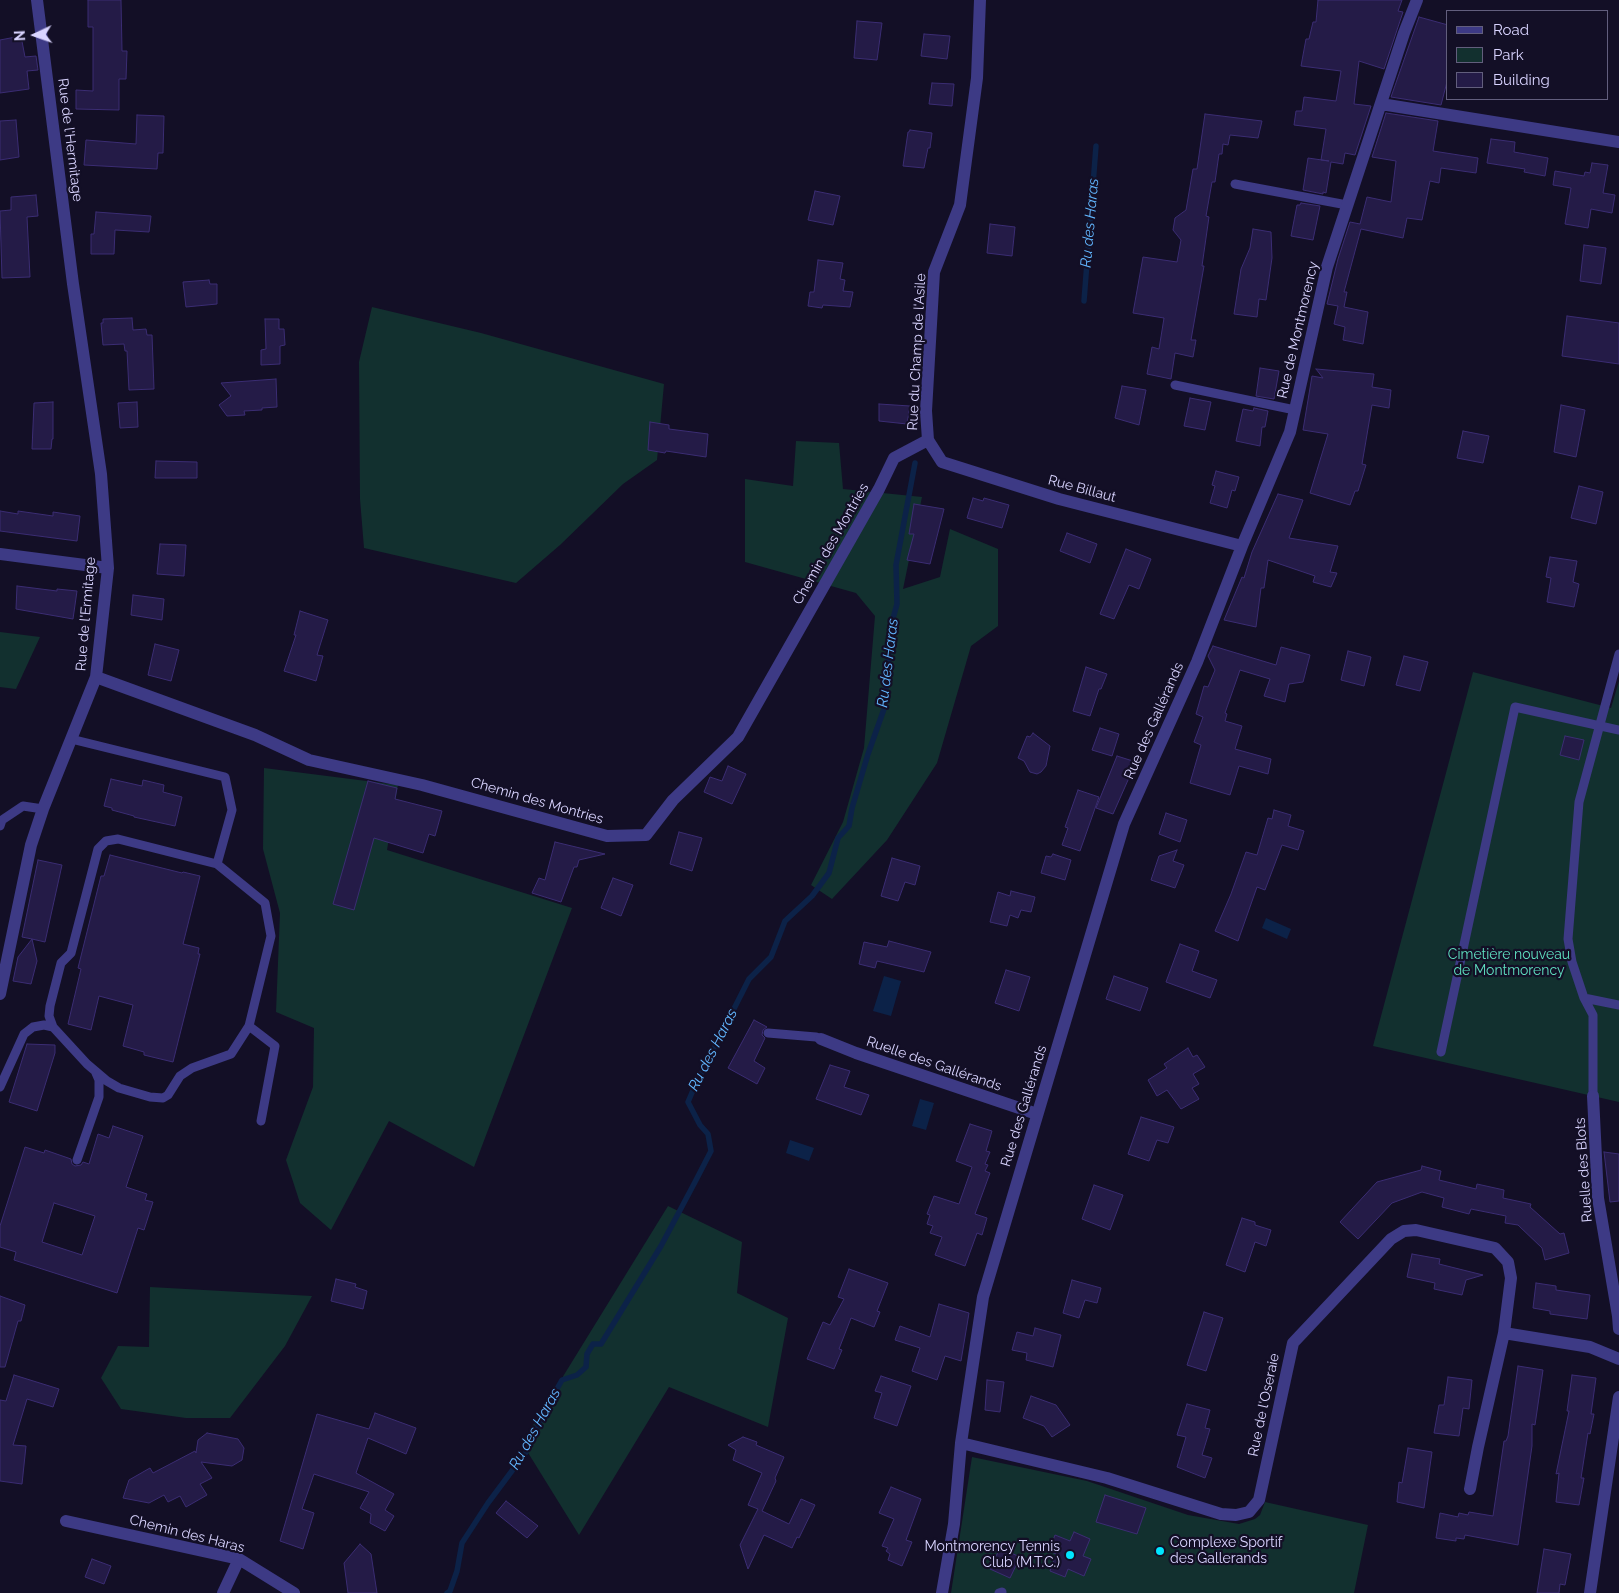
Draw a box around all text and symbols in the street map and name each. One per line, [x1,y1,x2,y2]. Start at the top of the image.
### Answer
north arrow [10,10,60,60]
legend [1446,10,1609,100]
text: Road [1493,21,1529,39]
text: N [12,30,28,42]
text: Park [1493,46,1524,64]
text: Building [1493,71,1550,89]
street label: Rue de l'Hermitage [54,77,86,203]
water label: Ru des Haras [1077,178,1103,268]
street label: Rue de Montmorency [1274,260,1322,400]
street label: Rue du Champ de l'Asile [904,273,930,431]
street label: Rue Billaut [1046,472,1118,506]
street label: Chemin des Montries [789,480,873,608]
street label: Rue de l'Ermitage [73,556,99,672]
water label: Ru des Haras [874,617,902,709]
street label: Rue des Gallérands [1121,660,1187,782]
street label: Chemin des Montries [469,774,605,828]
park label: Cimetière nouveau de Montmorency [1448,947,1570,980]
water label: Ru des Haras [685,1006,741,1094]
street label: Ruelle des Gallérands [864,1033,1004,1095]
street label: Rue des Gallérands [998,1043,1050,1169]
street label: Ruelle des Blots [1572,1117,1596,1223]
street label: Rue de l'Oseraie [1245,1352,1283,1458]
water label: Ru des Haras [505,1385,565,1473]
street label: Chemin des Haras [128,1512,246,1556]
place label: Complexe Sportif des Gallerands [1170,1535,1282,1568]
place label: Montmorency Tennis Club (M.T.C.) [924,1539,1060,1571]
marker: Complexe Sportif des Gallerands [1154,1545,1166,1557]
marker: Montmorency Tennis Club (M.T.C.) [1064,1549,1076,1561]

